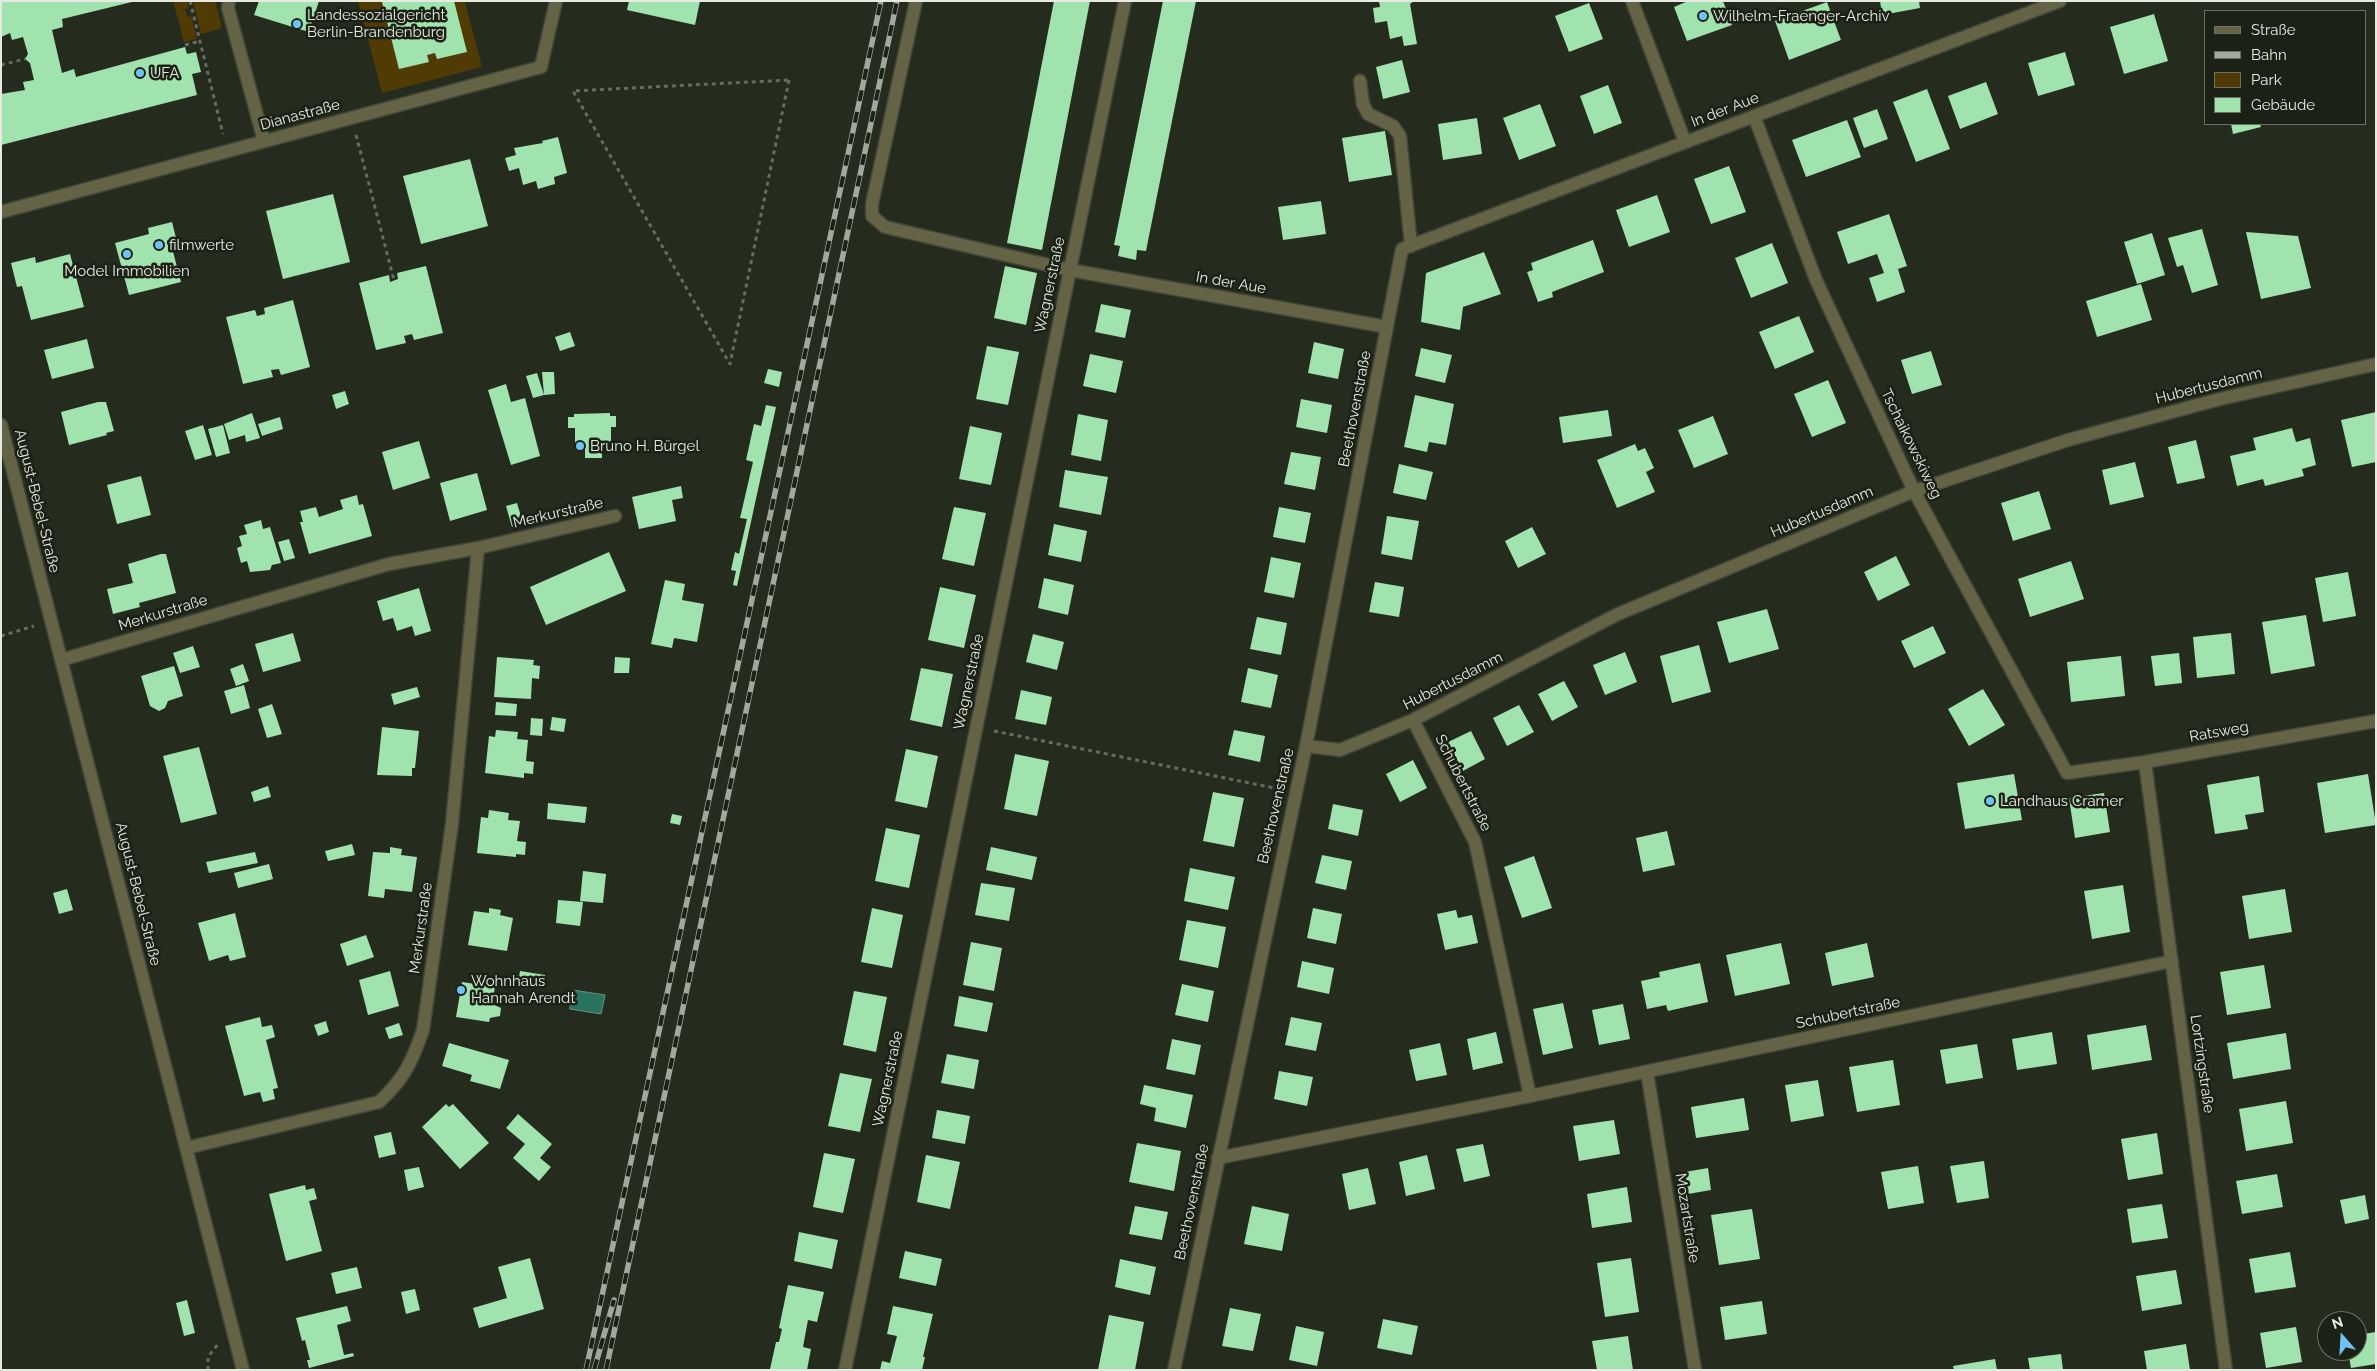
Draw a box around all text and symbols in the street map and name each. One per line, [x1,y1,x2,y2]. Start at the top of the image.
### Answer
place label: Landessozialgericht Berlin-Brandenburg [307,6,445,41]
place label: Wilhelm-Fraenger-Archiv [1713,7,1889,25]
marker: Wilhelm-Fraenger-Archiv [1697,10,1709,22]
legend [2204,10,2367,125]
marker: Landessozialgericht Berlin-Brandenburg [291,18,303,30]
text: Straße [2251,21,2295,39]
text: Bahn [2251,46,2287,64]
place label: UFA [150,64,179,82]
marker: UFA [134,67,146,79]
text: Park [2251,71,2282,89]
street label: In der Aue [1689,89,1761,131]
street label: Dianastraße [258,96,342,134]
text: Gebäude [2251,96,2315,114]
street label: Wagnerstraße [1031,235,1069,335]
place label: filmwerte [169,236,234,254]
marker: filmwerte [153,239,165,251]
marker: Model Immobilien [121,248,133,260]
place label: Model Immobilien [64,262,190,280]
street label: In der Aue [1194,268,1268,298]
street label: Beethovenstraße [1335,349,1375,469]
street label: Hubertusdamm [2154,364,2264,408]
street label: Tschaikowskiweg [1877,386,1945,502]
street label: August-Bebel-Straße [10,427,64,575]
place label: Bruno H. Bürgel [590,437,699,455]
marker: Bruno H. Bürgel [574,440,586,452]
street label: Hubertusdamm [1768,482,1876,542]
street label: Merkurstraße [511,494,605,532]
street label: Merkurstraße [116,591,210,635]
street label: Wagnerstraße [950,632,988,732]
street label: Hubertusdamm [1400,648,1506,714]
street label: Ratsweg [2188,718,2250,746]
street label: Schubertstraße [1431,732,1495,834]
street label: Beethovenstraße [1254,747,1298,865]
place label: Landhaus Cramer [2000,792,2123,810]
marker: Landhaus Cramer [1984,795,1996,807]
street label: August-Bebel-Straße [111,820,165,968]
street label: Merkurstraße [406,881,436,975]
place label: Wohnhaus Hannah Arendt [471,972,575,1007]
marker: Wohnhaus Hannah Arendt [455,984,467,996]
street label: Schubertstraße [1794,993,1902,1033]
street label: Lortzingstraße [2186,1014,2218,1114]
street label: Wagnerstraße [869,1029,907,1129]
street label: Beethovenstraße [1171,1142,1213,1262]
street label: Mozartstraße [1671,1172,1703,1264]
north arrow [2317,1311,2367,1361]
text: N [2330,1313,2345,1332]

